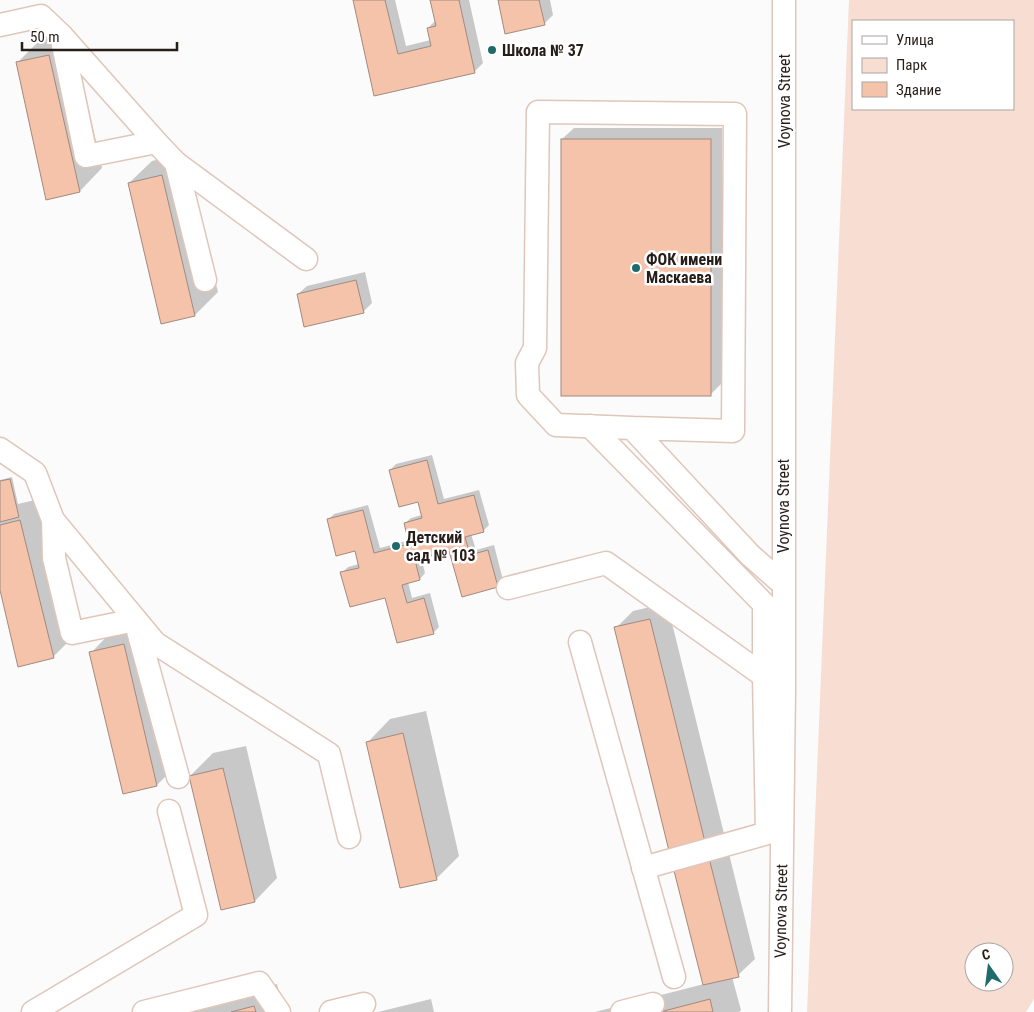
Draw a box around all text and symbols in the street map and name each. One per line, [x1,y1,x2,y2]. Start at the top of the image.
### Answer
scale bar [22,20,178,52]
legend [852,20,1014,110]
text: 50 m [30,28,60,46]
text: Улица [896,31,934,49]
place label: Школа № 37 [502,41,584,60]
marker: Школа № 37 [486,44,498,56]
street label: Voynova Street [775,54,794,148]
text: Парк [896,56,927,74]
text: Здание [896,81,941,99]
place label: ФОК имени Маскаева [646,250,722,287]
marker: ФОК имени Маскаева [630,262,642,274]
street label: Voynova Street [774,459,793,553]
place label: Детский сад № 103 [406,528,476,565]
marker: Детский сад № 103 [390,540,402,552]
street label: Voynova Street [771,863,791,958]
north arrow [964,942,1014,992]
text: С [980,946,992,963]

